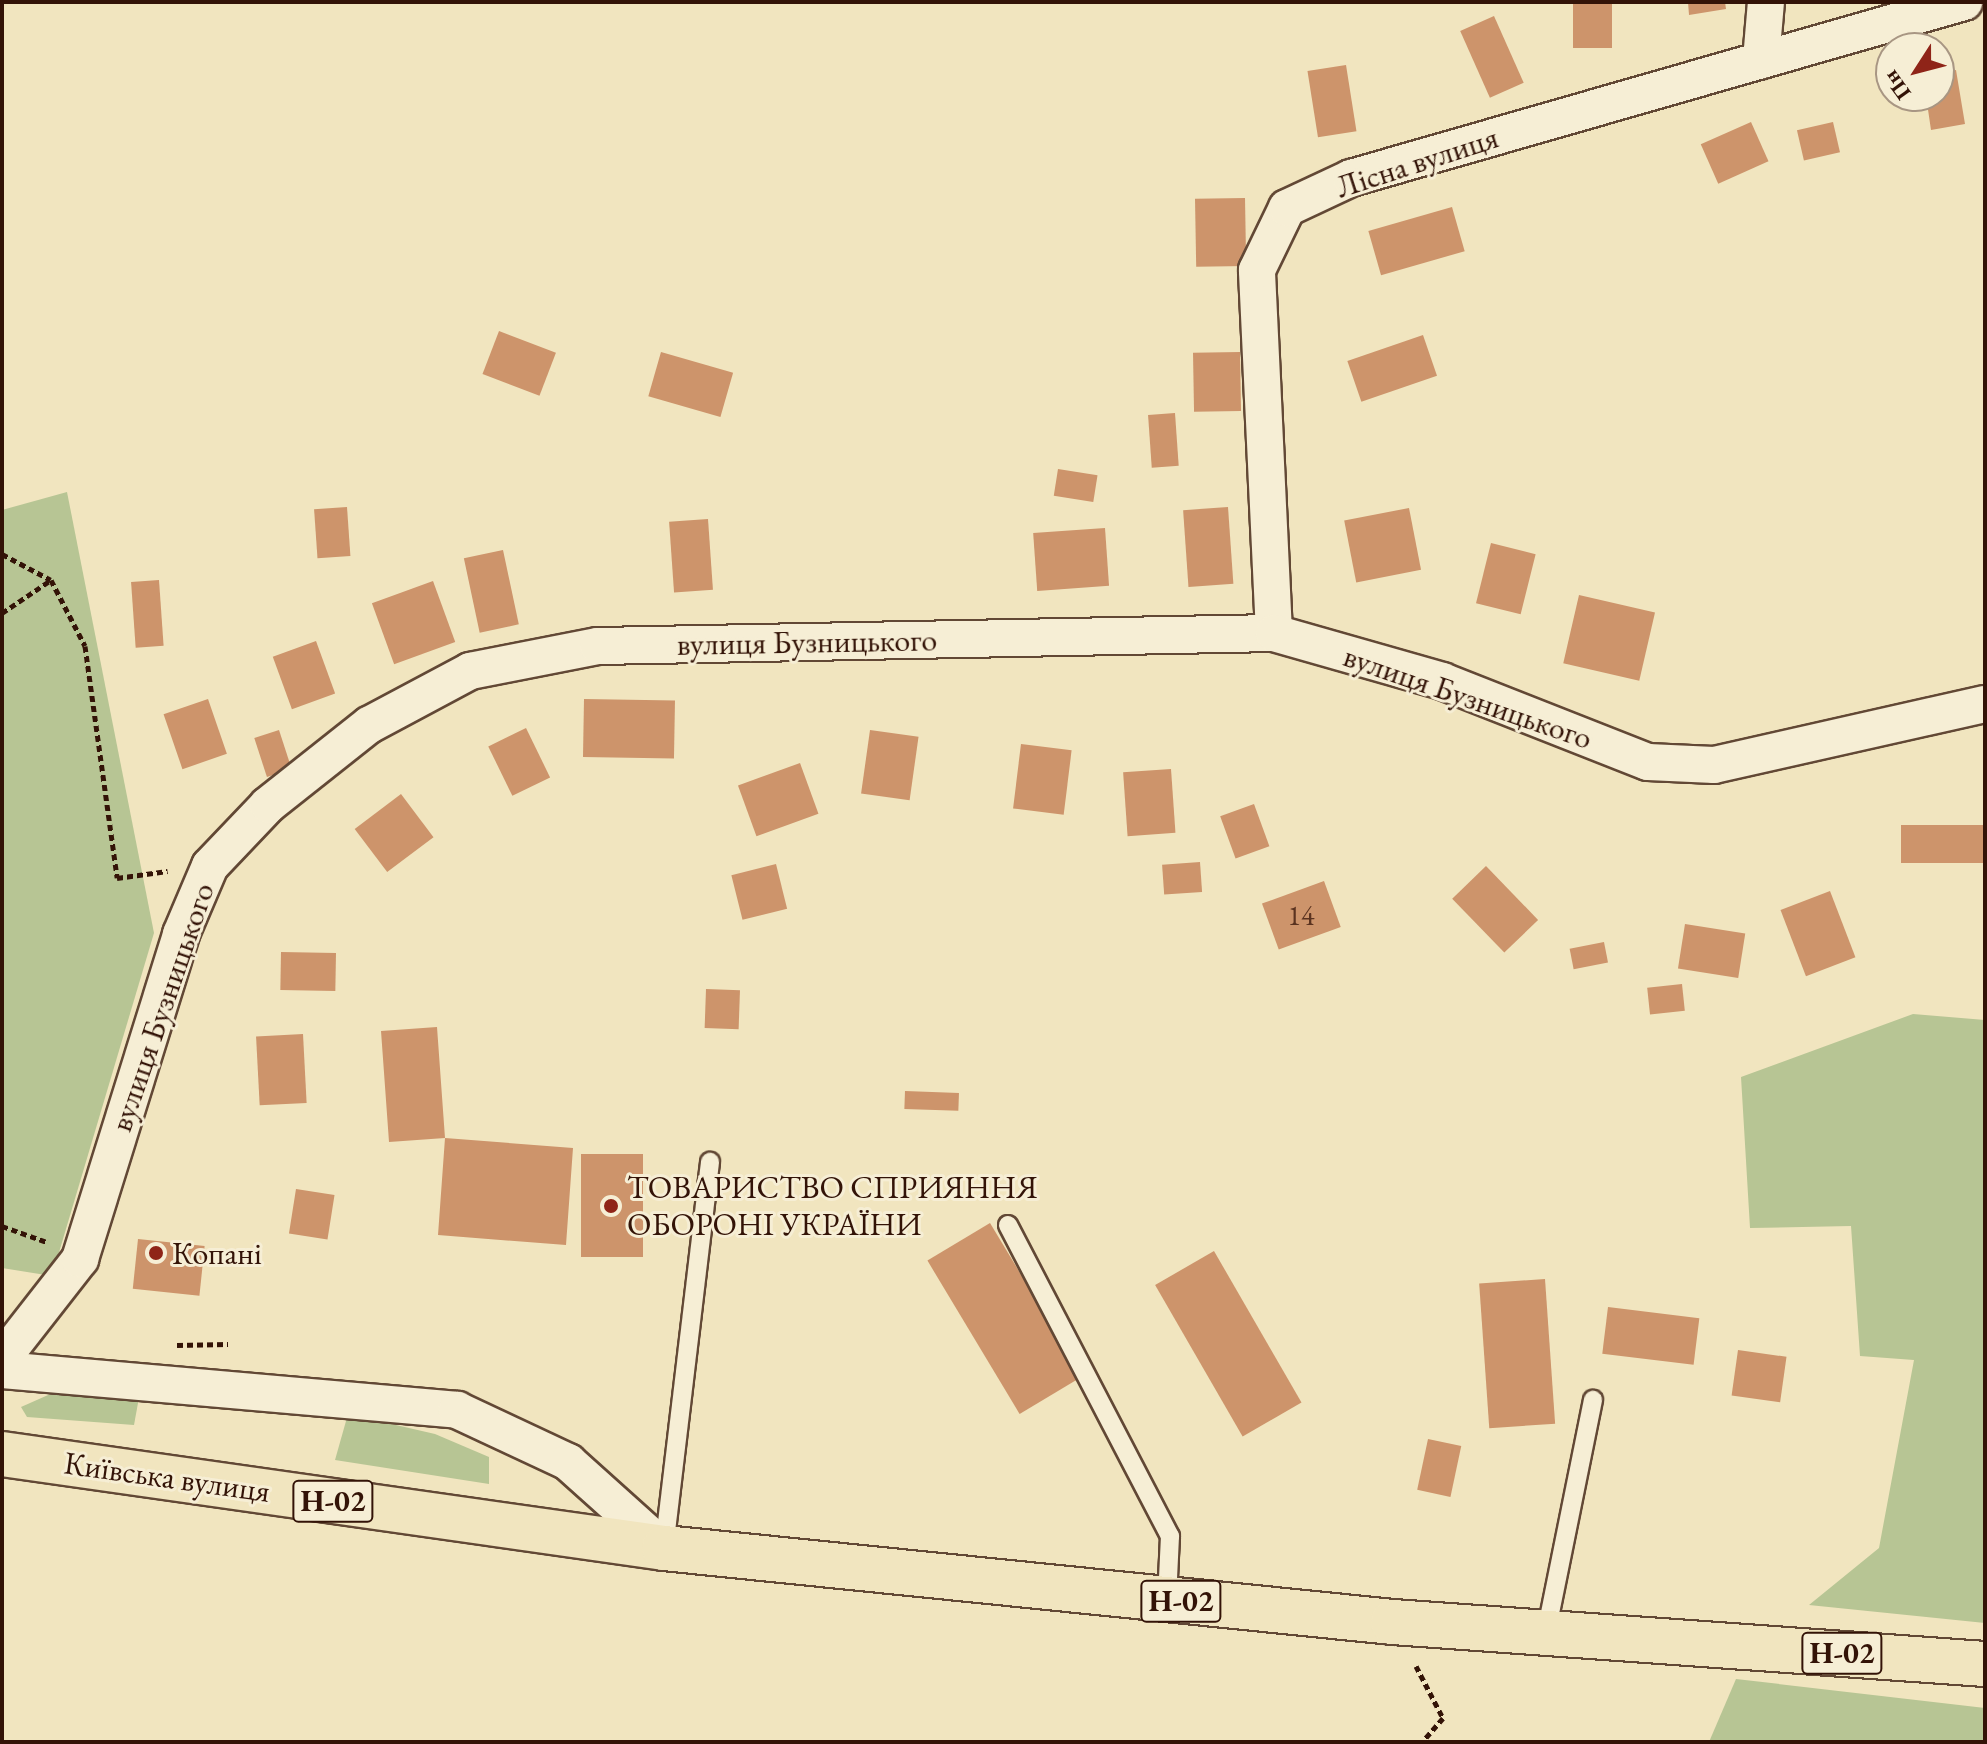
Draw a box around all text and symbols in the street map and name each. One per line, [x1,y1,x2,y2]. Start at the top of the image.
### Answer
north arrow [1875,32,1955,112]
text: Пн [1876,65,1917,106]
street label: Лісна вулиця [1331,118,1503,206]
street label: вулиця Бузницького [676,621,938,663]
street label: вулиця Бузницького [1339,636,1597,758]
street label: вулиця Бузницького [101,878,223,1136]
house number: 14 [1288,898,1314,932]
place label: ТОВАРИСТВО СПРИЯННЯ ОБОРОНІ УКРАЇНИ [627,1169,1038,1244]
marker: ТОВАРИСТВО СПРИЯННЯ ОБОРОНІ УКРАЇНИ [602,1197,620,1215]
place label: Копані [172,1234,262,1272]
marker: Копані [147,1244,165,1262]
street label: Київська вулиця [61,1444,273,1510]
road number: Н-02 [291,1475,375,1527]
road number: Н-02 [1139,1575,1223,1627]
road number: Н-02 [1800,1627,1884,1679]

